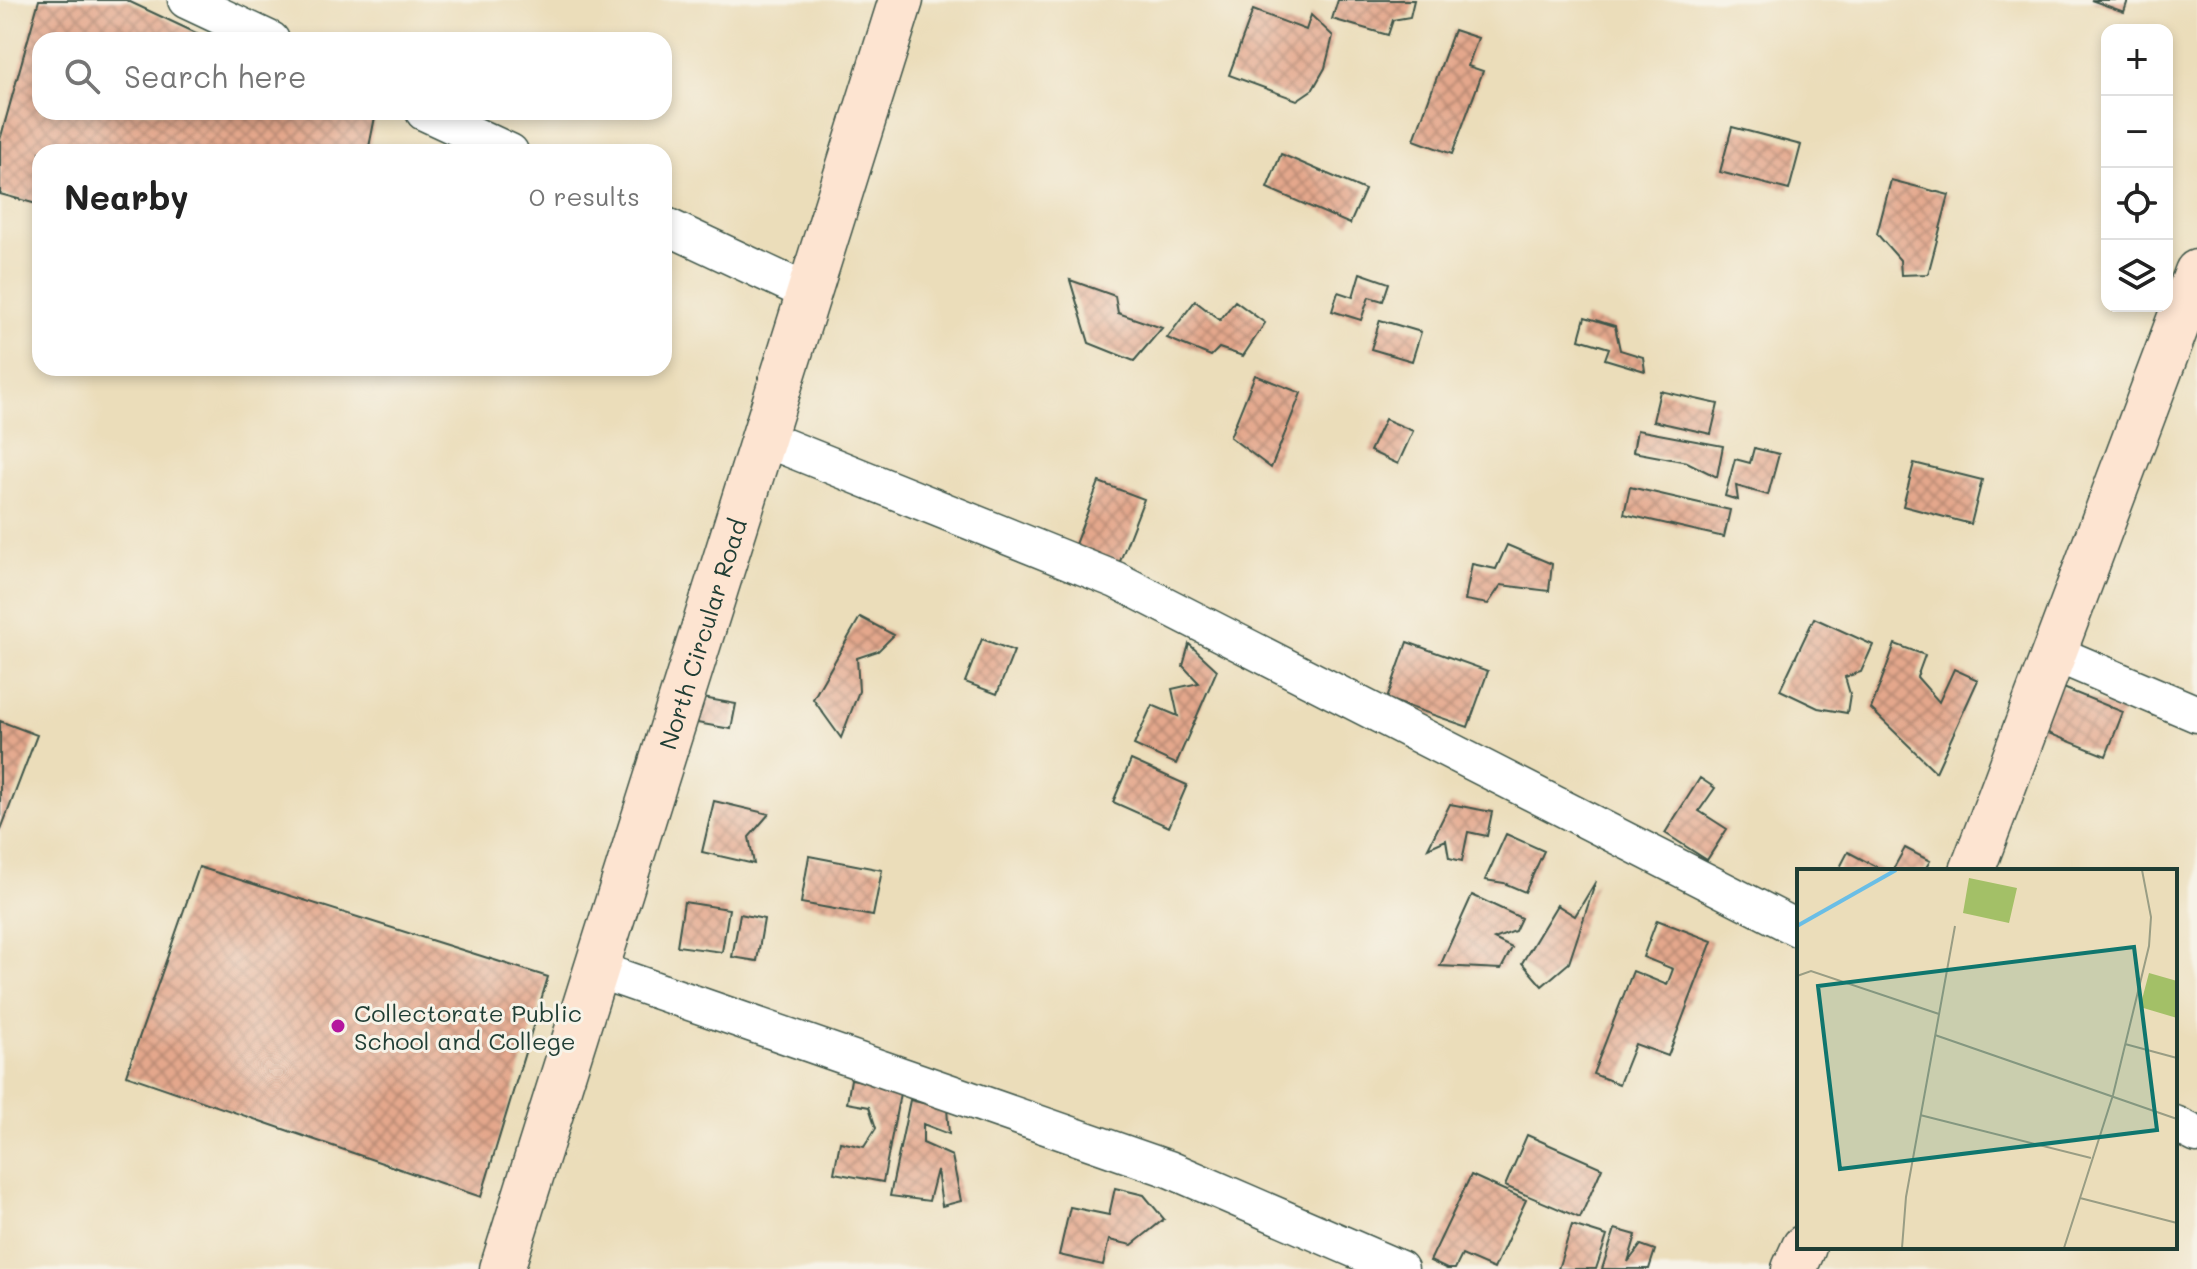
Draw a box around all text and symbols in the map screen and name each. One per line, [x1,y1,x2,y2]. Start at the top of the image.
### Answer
map controls [2101,24,2173,312]
button: + [2101,24,2173,96]
search box [32,32,672,120]
icon: search [60,54,104,98]
text: Search here [124,56,307,96]
button: − [2101,96,2173,168]
button: locate [2101,168,2173,240]
text: Nearby [64,174,189,219]
text: 0 results [529,179,640,213]
button: layers [2101,240,2173,312]
street label: North Circular Road [651,514,753,753]
inset map [1797,869,2177,1249]
place label: Collectorate Public School and College [354,997,582,1056]
marker: Collectorate Public School and College [329,1017,347,1035]

